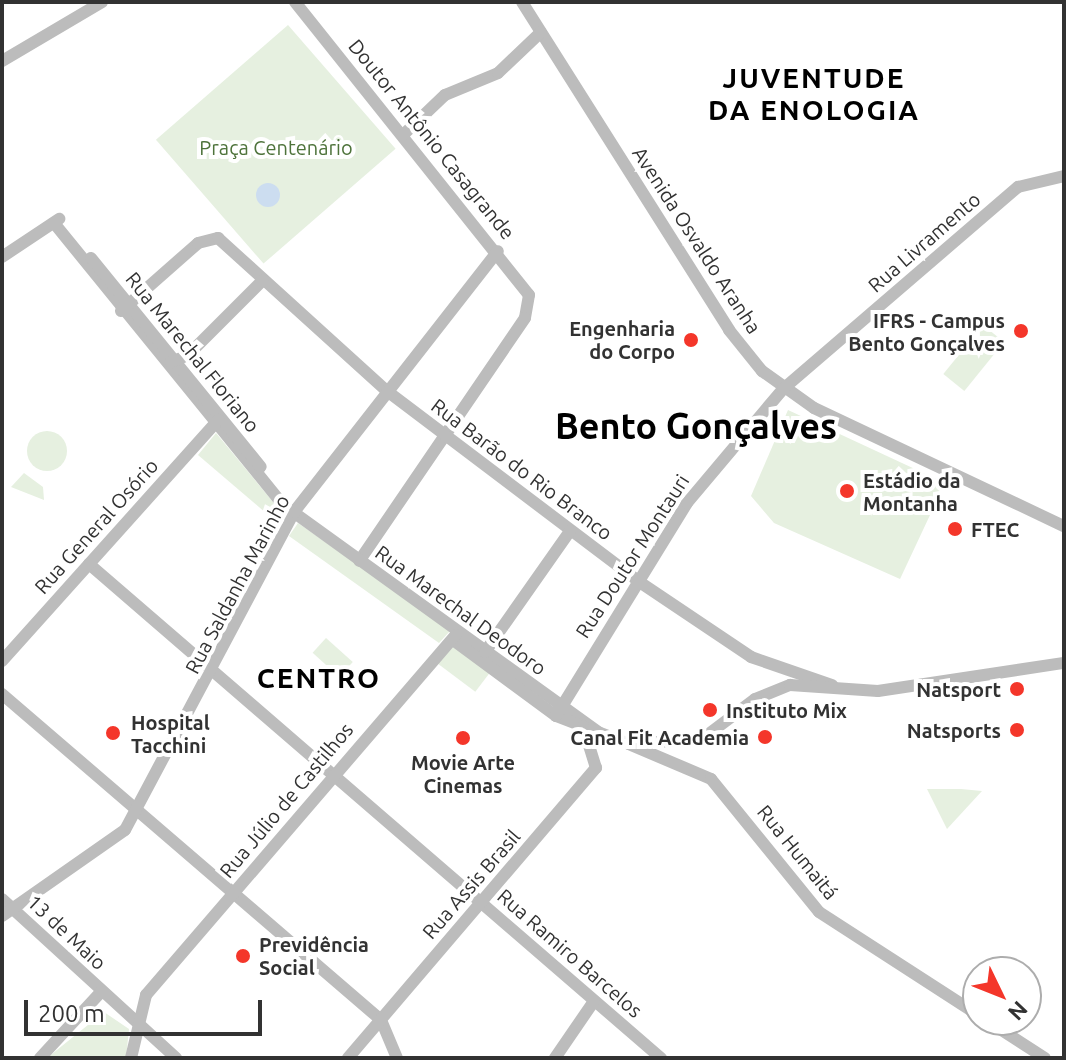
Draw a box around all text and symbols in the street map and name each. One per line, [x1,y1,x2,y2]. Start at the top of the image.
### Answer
street label: Doutor Antônio Casagrande [344,34,520,244]
district label: JUVENTUDE DA ENOLOGIA [708,61,920,127]
park label: Praça Centenário [199,135,353,159]
street label: Avenida Osvaldo Aranha [628,142,766,338]
street label: Rua Livramento [863,187,985,297]
street label: Rua Marechal Floriano [121,267,265,437]
place label: IFRS - Campus Bento Gonçalves [848,308,1005,355]
place label: Engenharia do Corpo [569,316,675,363]
marker: IFRS - Campus Bento Gonçalves [1012,322,1030,340]
marker: Engenharia do Corpo [682,331,700,349]
street label: Rua Barão do Rio Branco [427,393,617,545]
district label: Bento Gonçalves [555,404,837,448]
street label: Rua General Osório [29,454,163,598]
place label: Estádio da Montanha [863,468,961,515]
street label: Rua Doutor Montauri [570,470,694,642]
marker: Estádio da Montanha [838,482,856,500]
street label: Rua Saldanha Marinho [180,490,294,678]
place label: FTEC [971,517,1019,541]
marker: FTEC [946,520,964,538]
street label: Rua Marechal Deodoro [371,540,551,680]
district label: CENTRO [257,661,381,695]
place label: Natsport [916,677,1001,701]
marker: Natsport [1008,680,1026,698]
place label: Instituto Mix [726,698,847,722]
marker: Instituto Mix [701,701,719,719]
place label: Hospital Tacchini [131,710,210,757]
street label: Rua Júlio de Castilhos [214,718,358,882]
place label: Natsports [907,718,1001,742]
marker: Natsports [1008,721,1026,739]
marker: Hospital Tacchini [102,722,124,744]
place label: Canal Fit Academia [570,725,749,749]
marker: Canal Fit Academia [756,728,774,746]
marker: Movie Arte Cinemas [454,729,472,747]
place label: Movie Arte Cinemas [411,750,515,797]
street label: Rua Humaitá [753,800,843,904]
street label: Rua Assis Brasil [417,825,525,943]
street label: Rua Ramiro Barcelos [493,884,647,1022]
street label: 13 de Maio [23,890,111,974]
place label: Previdência Social [259,932,369,979]
marker: Previdência Social [234,947,252,965]
north arrow [962,956,1042,1036]
scale bar [28,984,266,1034]
text: N [1004,997,1033,1026]
text: 200 m [38,1000,105,1027]

